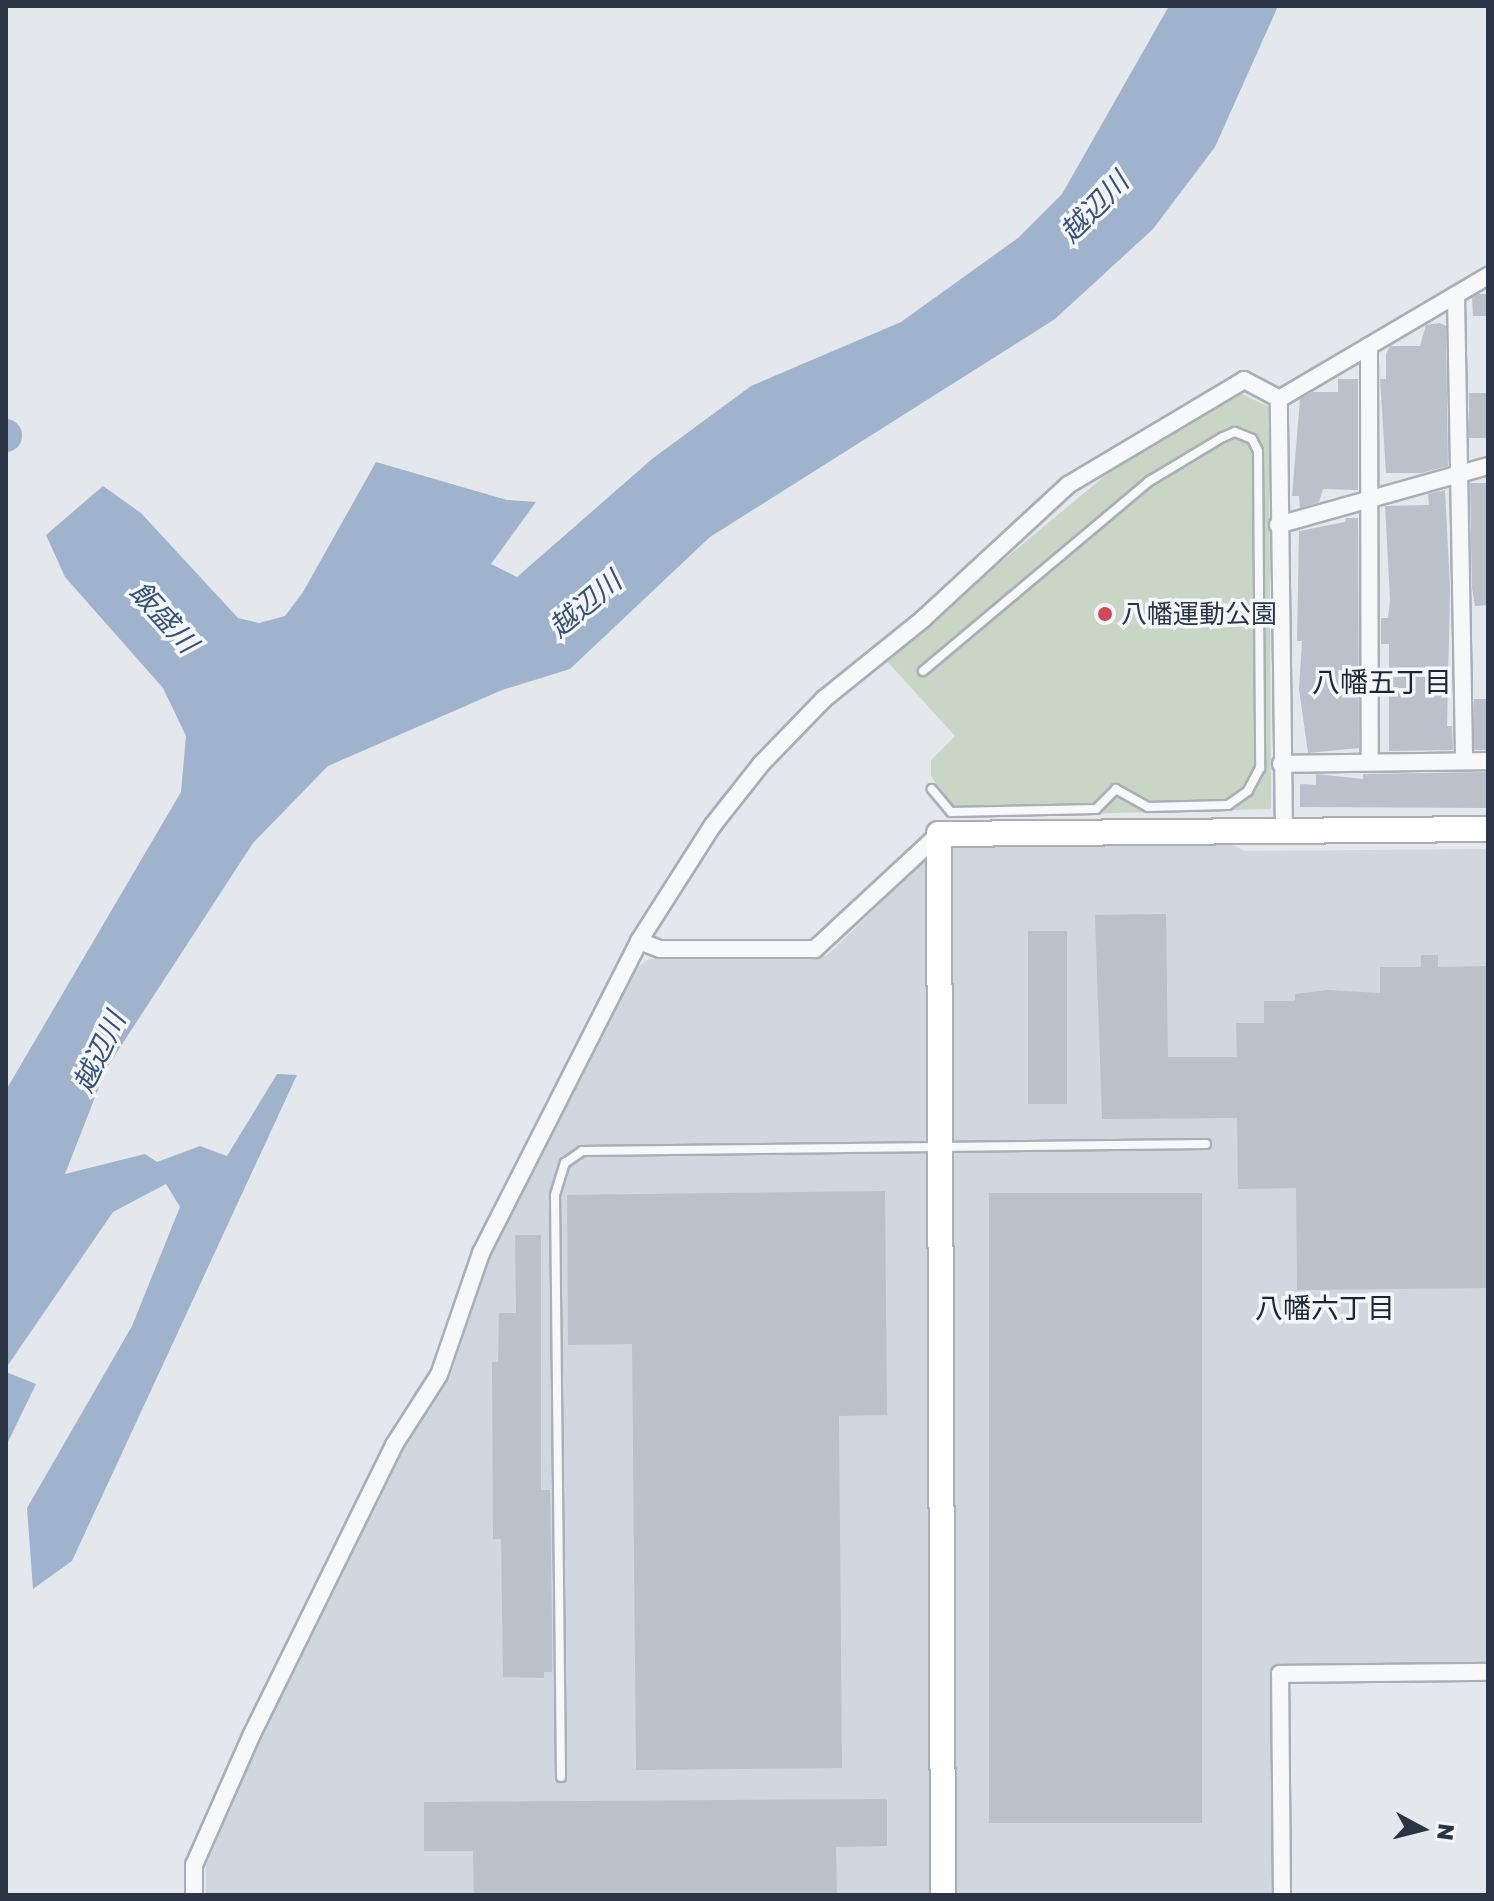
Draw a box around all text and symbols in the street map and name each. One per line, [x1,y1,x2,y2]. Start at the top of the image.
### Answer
water label: 越辺川 [1053,165,1135,249]
water label: 越辺川 [542,564,628,644]
water label: 飯盛川 [123,575,205,659]
place label: 八幡運動公園 [1121,598,1277,630]
marker: 八幡運動公園 [1096,605,1114,623]
district label: 八幡五丁目 [1312,665,1452,699]
water label: 越辺川 [66,1007,132,1097]
district label: 八幡六丁目 [1255,1291,1395,1325]
north arrow [1382,1789,1462,1869]
text: N [1432,1822,1461,1842]

